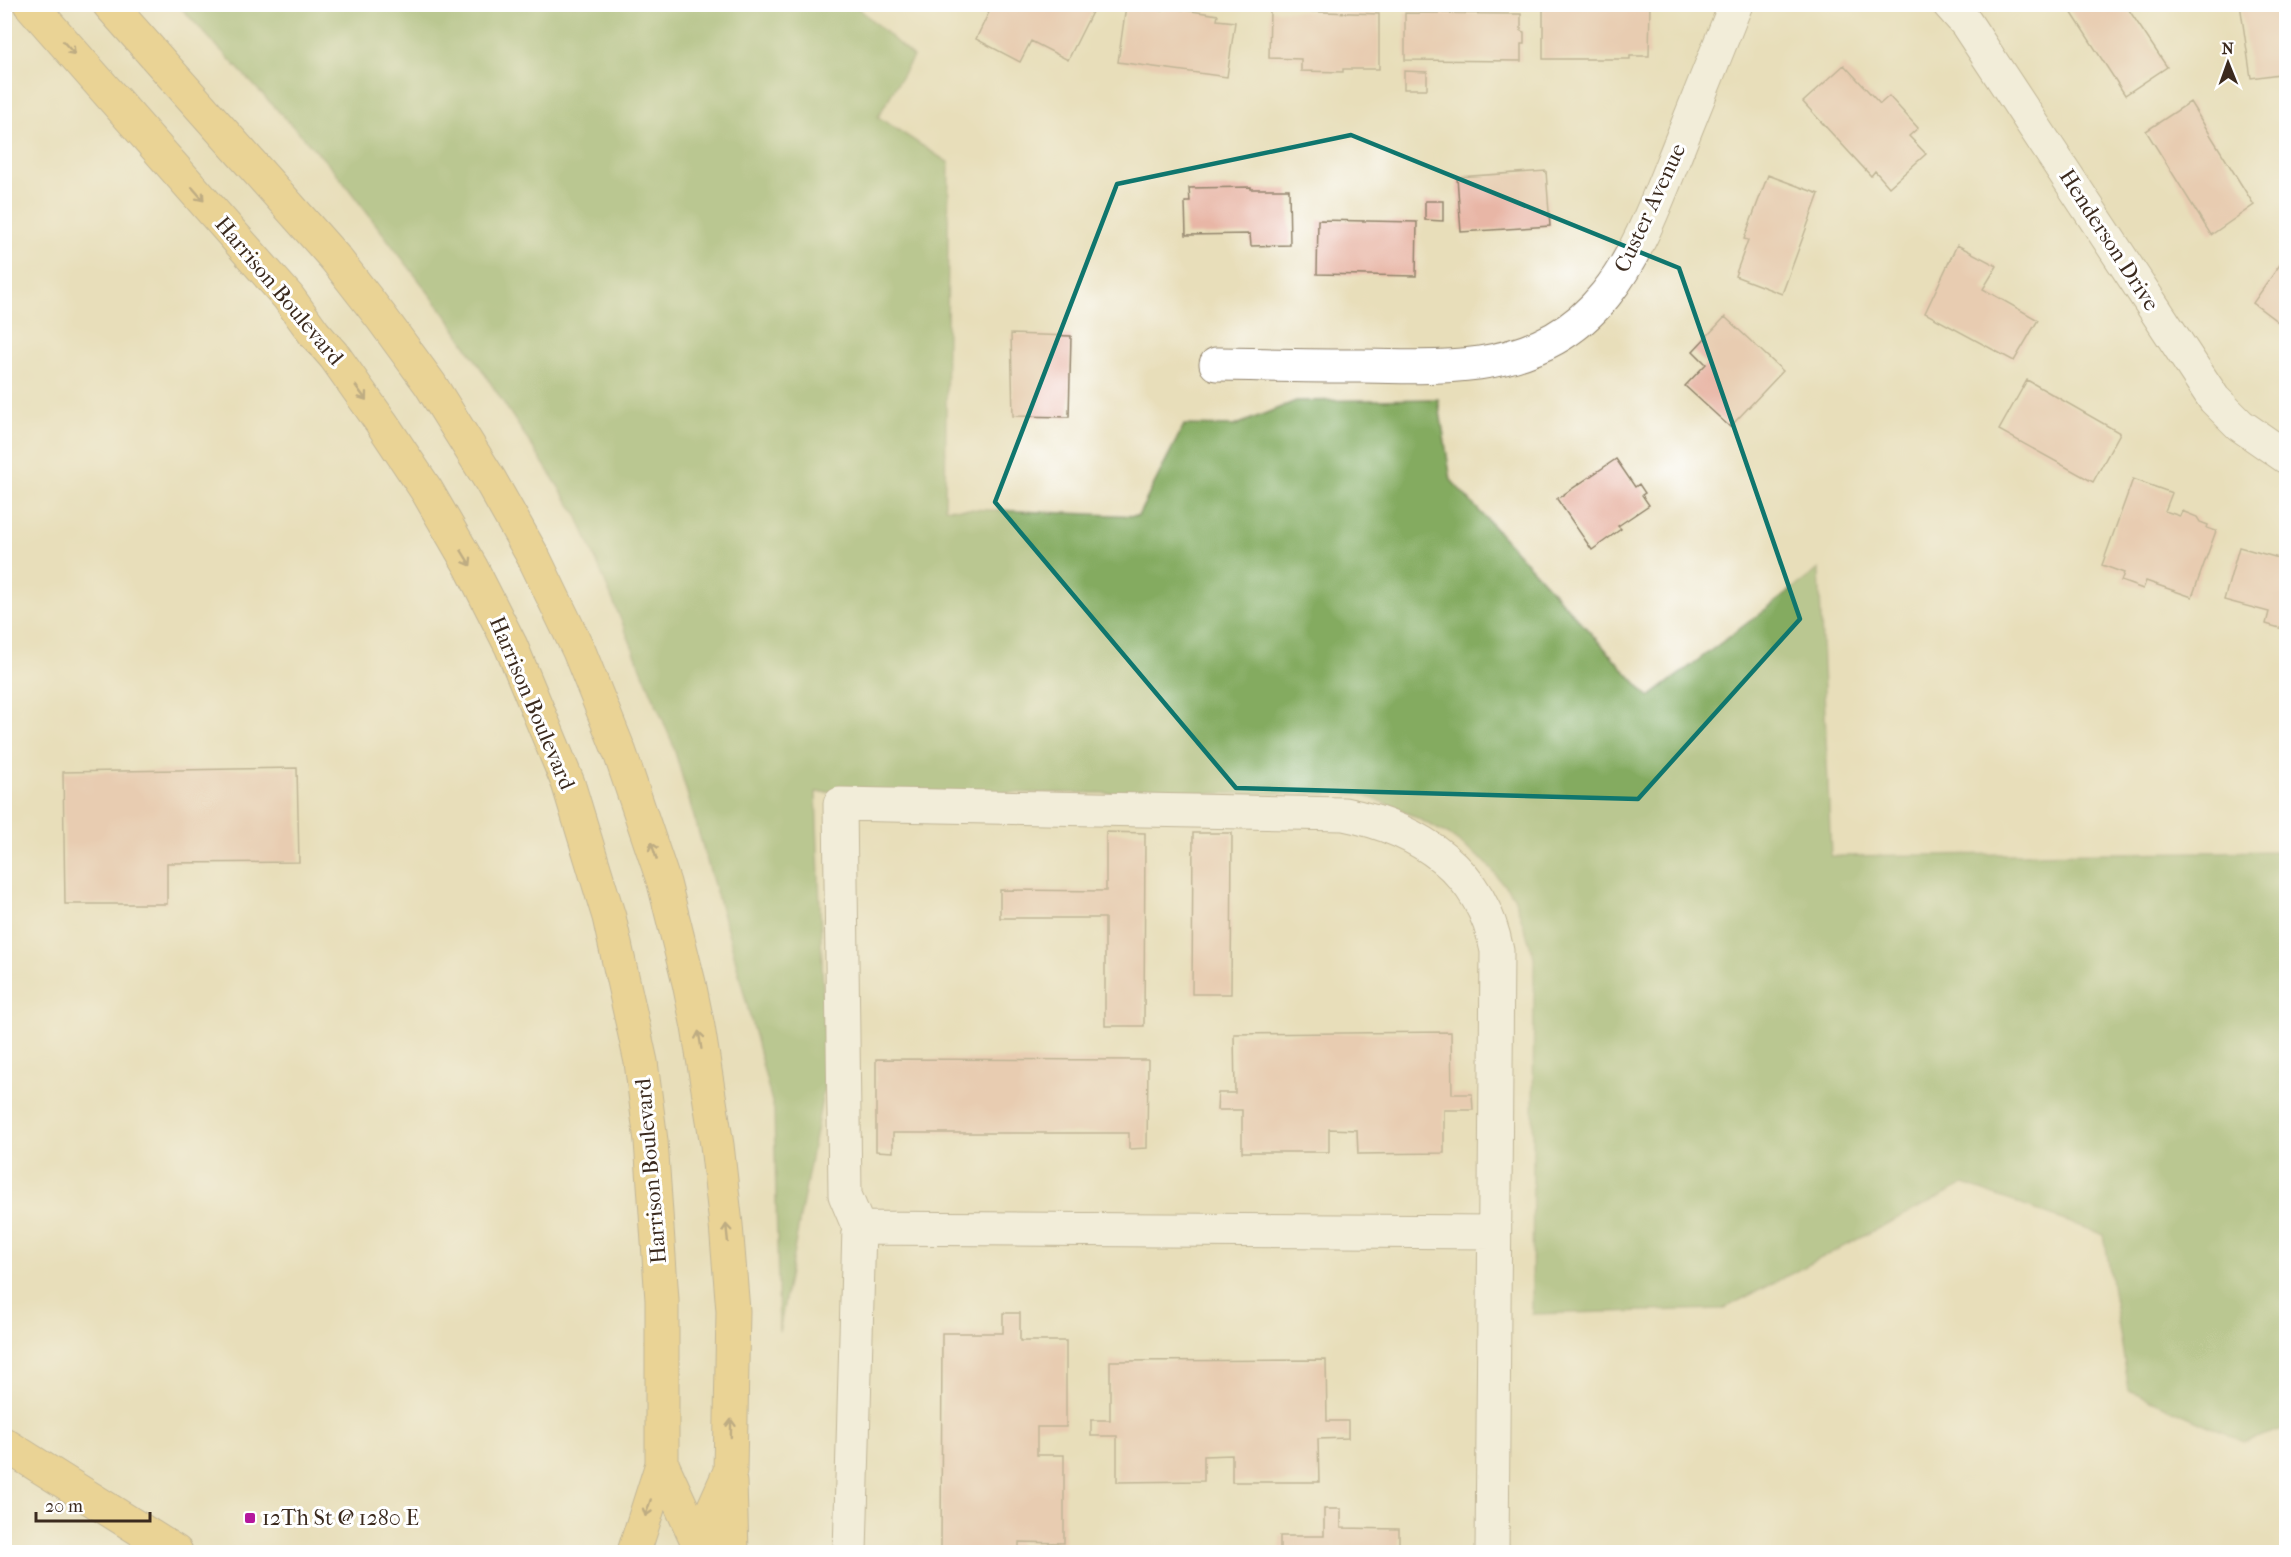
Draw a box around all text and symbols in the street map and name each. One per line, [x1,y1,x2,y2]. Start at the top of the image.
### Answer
north arrow [2198,33,2258,93]
text: N [2222,39,2235,58]
one-way arrow [62,40,76,55]
street label: Custer Avenue [1609,139,1691,277]
street label: Henderson Drive [2054,164,2164,316]
one-way arrow [191,186,205,201]
street label: Harrison Boulevard [209,211,349,371]
one-way arrow [355,385,367,401]
one-way arrow [460,549,472,566]
street label: Harrison Boulevard [484,612,581,795]
one-way arrow [648,842,659,861]
one-way arrow [694,1031,705,1050]
street label: Harrison Boulevard [630,1076,672,1265]
one-way arrow [721,1224,732,1244]
one-way arrow [725,1418,737,1438]
scale bar [36,1485,150,1523]
text: 20 m [45,1496,83,1517]
one-way arrow [642,1498,653,1517]
place label: 12Th St @ 1280 E [262,1505,419,1531]
marker: 12Th St @ 1280 E [243,1511,257,1525]

